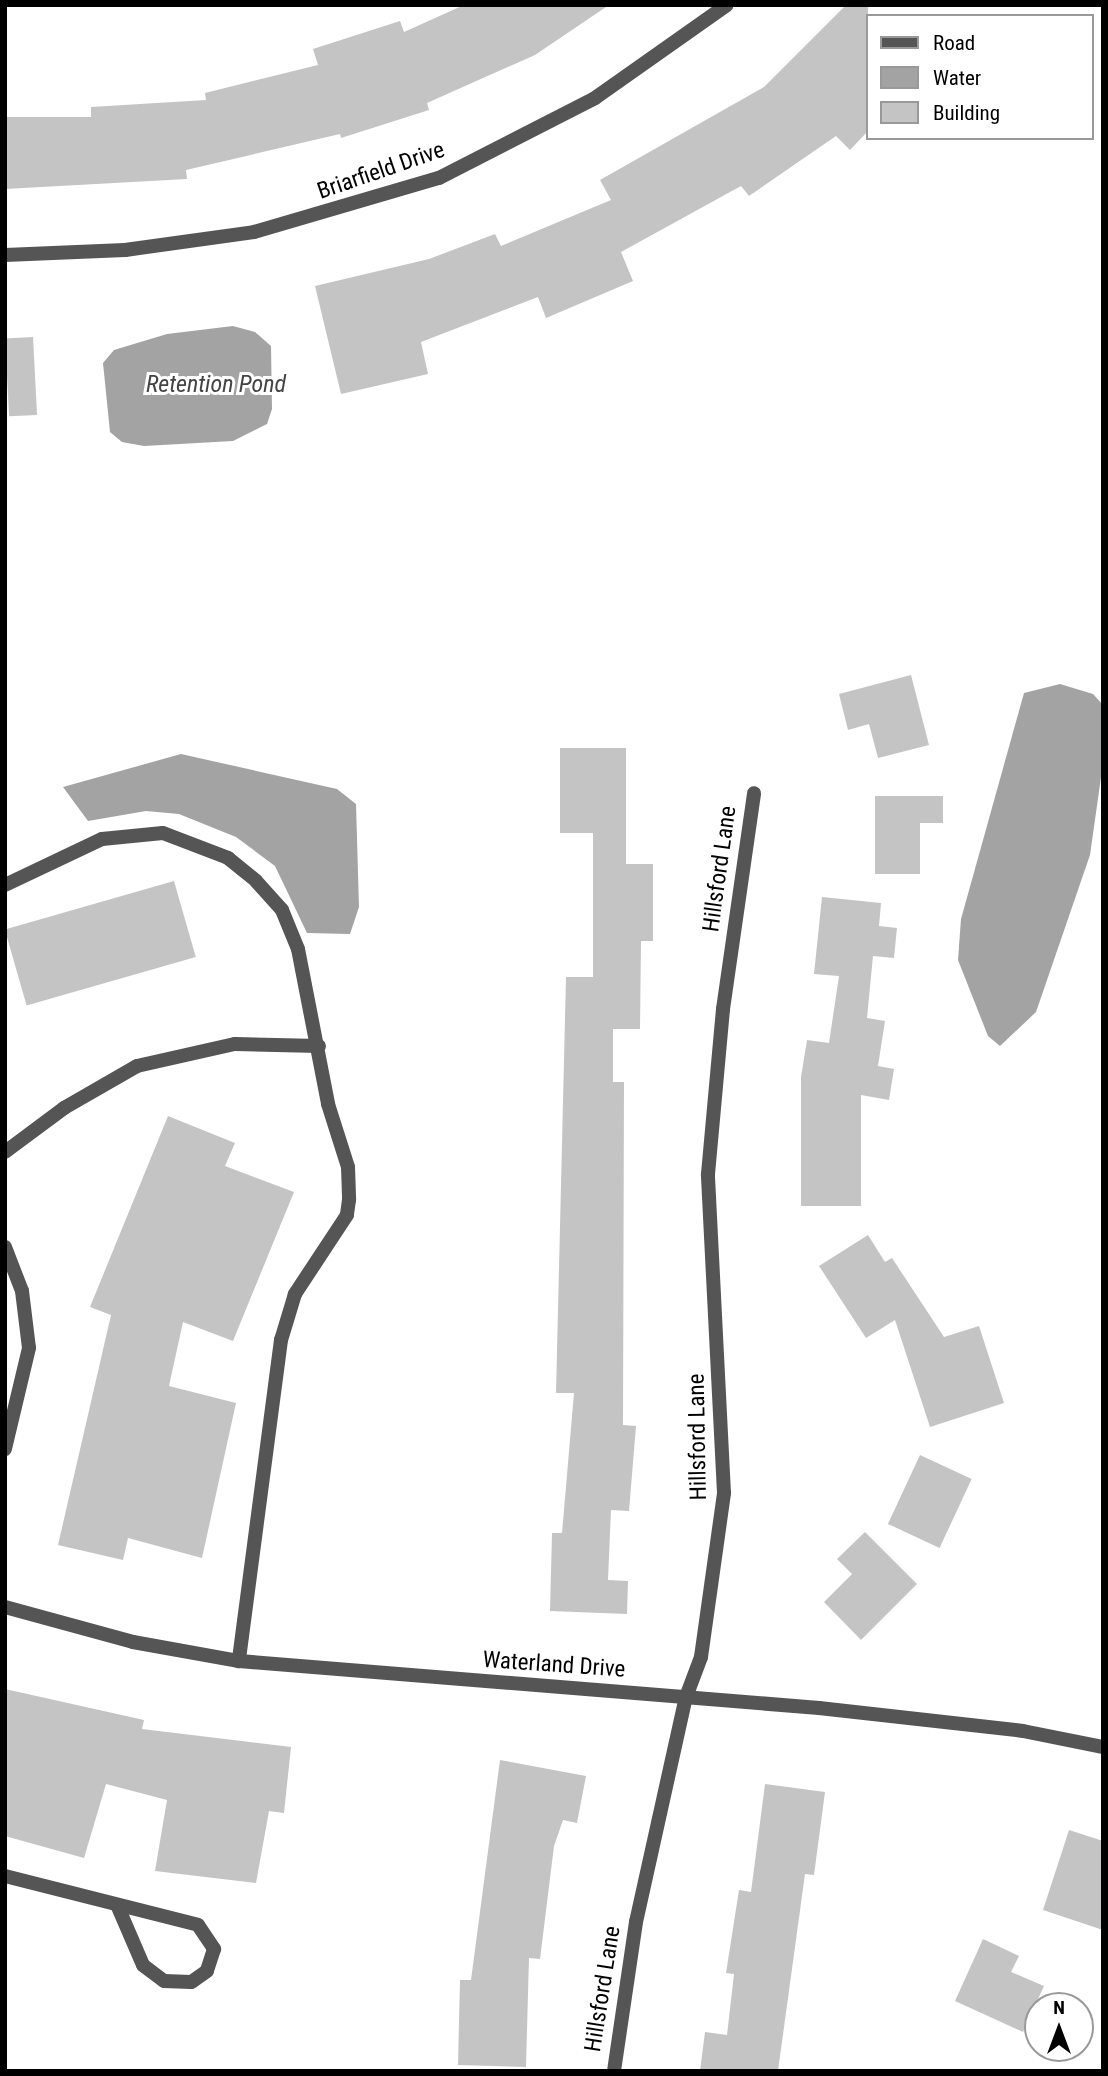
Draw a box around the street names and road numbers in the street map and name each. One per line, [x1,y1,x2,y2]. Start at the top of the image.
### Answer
street label: Briarfield Drive [314,136,448,206]
street label: Hillsford Lane [698,804,742,934]
street label: Hillsford Lane [683,1373,713,1501]
street label: Waterland Drive [482,1646,626,1684]
street label: Hillsford Lane [579,1924,627,2054]

